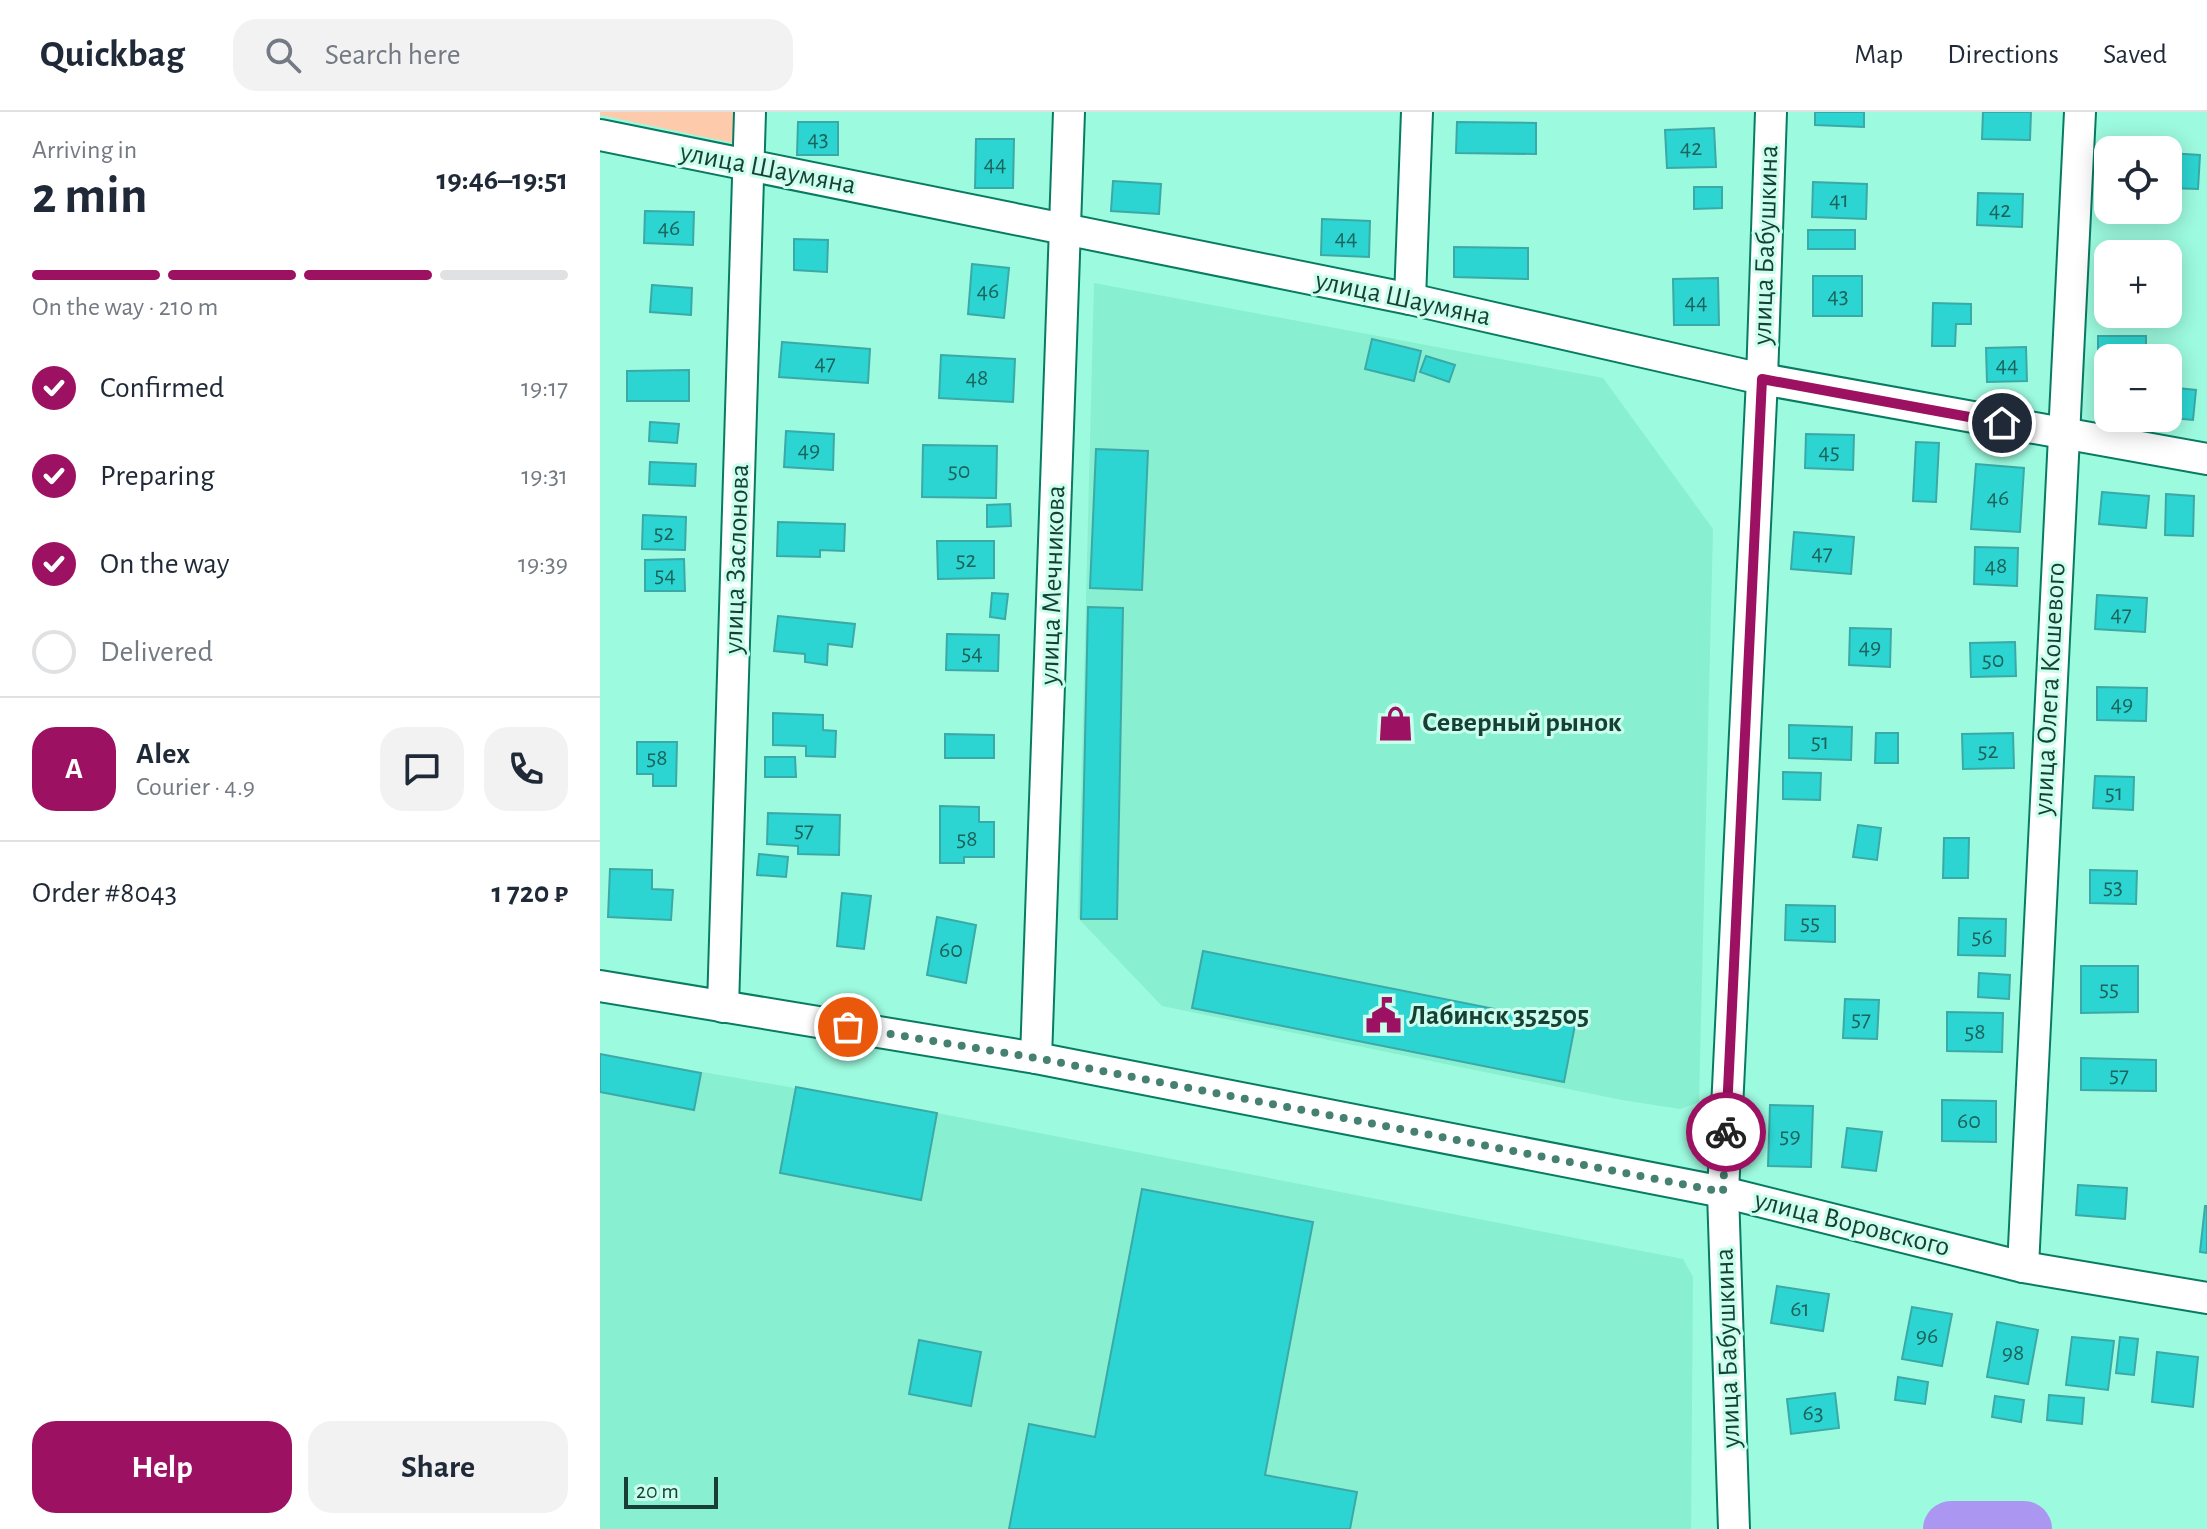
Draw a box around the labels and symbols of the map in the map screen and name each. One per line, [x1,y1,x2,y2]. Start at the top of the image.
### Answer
house number: 43 [807,127,829,151]
house number: 42 [1680,136,1702,160]
street label: улица Шаумяна [677,138,859,200]
street label: улица Бабушкина [1748,144,1783,346]
house number: 44 [983,152,1007,176]
house number: 41 [1829,188,1849,212]
house number: 42 [1989,198,2011,222]
house number: 46 [658,216,680,240]
house number: 44 [1334,226,1358,250]
street label: улица Шаумяна [1312,267,1494,331]
house number: 46 [977,279,999,303]
house number: 43 [1827,284,1849,308]
house number: 44 [1684,290,1708,314]
house number: 47 [814,351,836,375]
house number: 44 [1995,353,2019,377]
house number: 48 [966,366,988,390]
pin [1968,389,2036,457]
house number: 49 [798,438,820,462]
house number: 45 [1818,440,1840,464]
house number: 50 [948,459,970,483]
street label: улица Заслонова [720,463,754,655]
street label: улица Мечникова [1035,484,1070,686]
house number: 46 [1987,486,2009,510]
house number: 52 [654,521,675,545]
house number: 47 [1811,541,1833,565]
house number: 52 [956,548,977,572]
house number: 48 [1985,554,2007,578]
street label: улица Олега Кошевого [2029,562,2071,817]
house number: 54 [654,563,676,587]
house number: 47 [2110,602,2132,626]
house number: 49 [1859,635,1881,659]
house number: 54 [961,641,983,665]
house number: 50 [1982,648,2004,672]
house number: 49 [2111,692,2133,716]
shop icon: Северный рынок [1377,704,1415,742]
place label: Северный рынок [1422,709,1622,737]
house number: 51 [1811,730,1829,754]
house number: 52 [1978,739,1999,763]
house number: 58 [646,746,668,770]
house number: 51 [2105,781,2123,805]
house number: 57 [794,818,814,842]
house number: 58 [956,827,978,851]
house number: 53 [2103,875,2123,899]
house number: 55 [1800,911,1820,935]
house number: 56 [1971,925,1993,949]
house number: 60 [939,938,963,962]
house number: 55 [2099,977,2119,1001]
pin [814,993,882,1061]
public building icon: Лабинск 352505 [1364,997,1402,1035]
place label: Лабинск 352505 [1409,1002,1589,1030]
house number: 57 [1851,1007,1871,1031]
house number: 58 [1964,1020,1986,1044]
house number: 57 [2109,1063,2129,1087]
courier [1686,1092,1766,1172]
house number: 60 [1957,1109,1981,1133]
house number: 59 [1779,1124,1801,1148]
street label: улица Воровского [1750,1186,1953,1262]
street label: улица Бабушкина [1711,1247,1746,1449]
house number: 61 [1790,1297,1810,1321]
house number: 96 [1916,1324,1938,1348]
house number: 98 [2002,1341,2024,1365]
house number: 63 [1802,1401,1824,1425]
scale bar [624,1473,718,1509]

